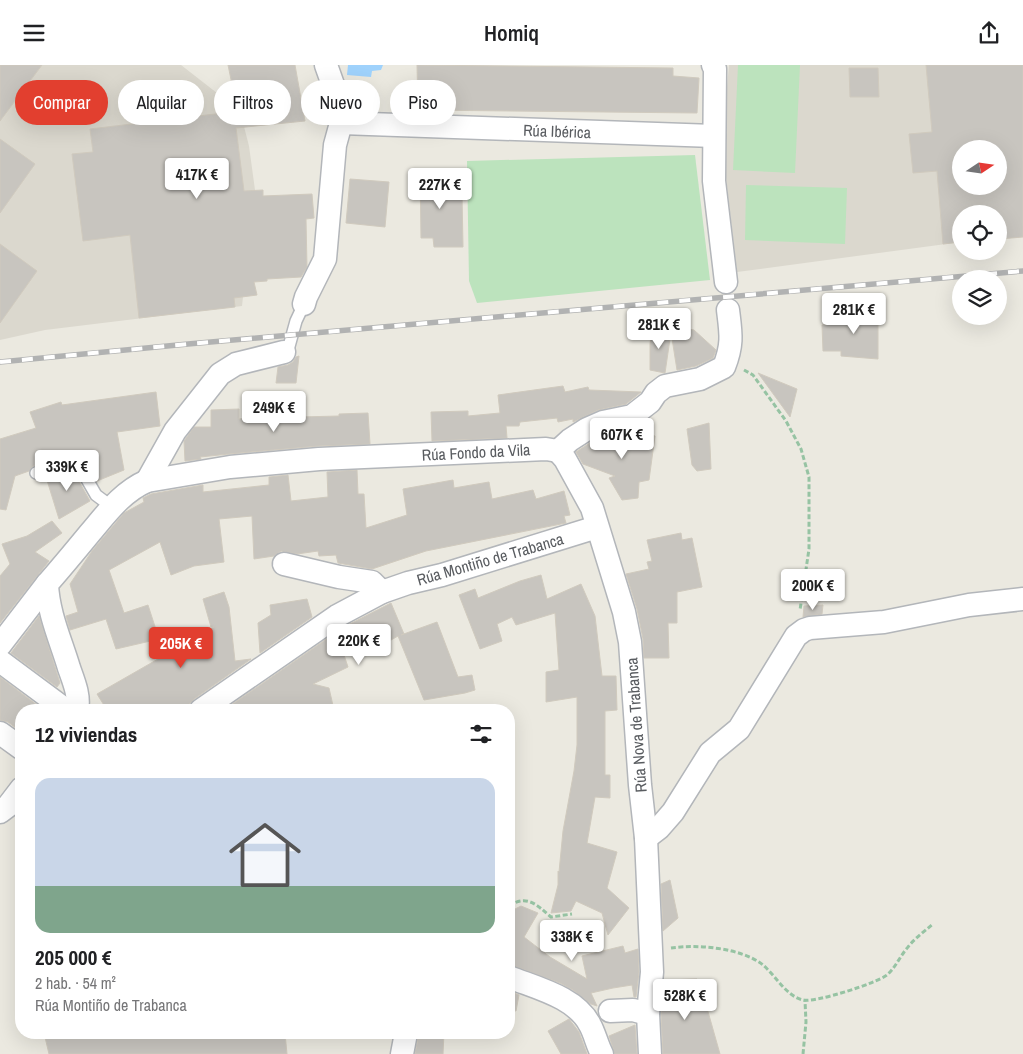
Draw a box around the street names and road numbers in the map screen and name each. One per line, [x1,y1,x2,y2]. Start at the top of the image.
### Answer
street label: Rúa Ibérica [523,119,592,143]
street label: Rúa Fondo da Vila [421,438,531,466]
street label: Rúa Montiño de Trabanca [414,527,567,590]
street label: Rúa Nova de Trabanca [620,656,652,793]

